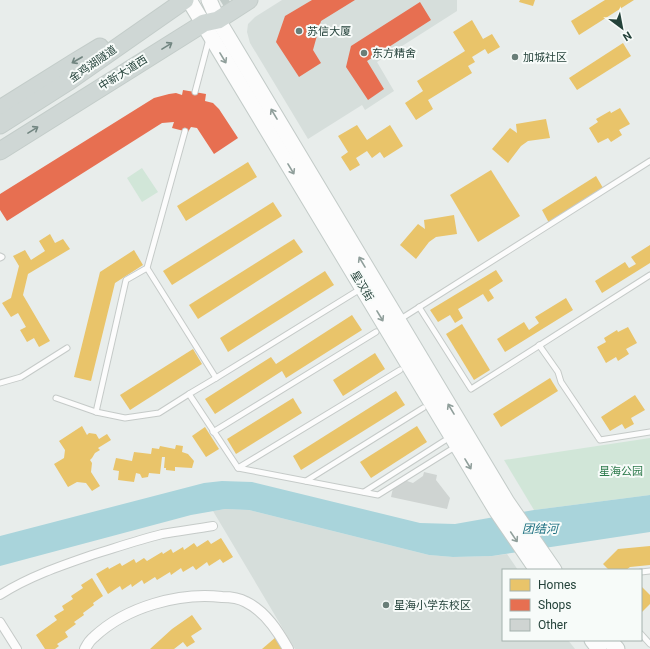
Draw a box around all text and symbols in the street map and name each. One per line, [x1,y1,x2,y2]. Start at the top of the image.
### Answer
north arrow [602,8,642,48]
place label: 苏信大厦 [307,25,351,38]
marker: 苏信大厦 [294,26,304,36]
text: N [620,28,634,44]
one-way arrow [161,42,172,50]
street label: 金鸡湖隧道 [67,43,119,85]
place label: 东方精舍 [372,47,416,60]
marker: 东方精舍 [359,48,369,58]
place label: 加城社区 [523,51,567,64]
one-way arrow [220,52,228,64]
marker: 加城社区 [510,52,520,62]
street label: 中新大道西 [96,53,150,93]
one-way arrow [71,57,83,65]
one-way arrow [269,108,277,120]
one-way arrow [27,126,38,134]
one-way arrow [287,163,295,175]
one-way arrow [358,256,366,268]
street label: 星汉街 [348,269,376,303]
one-way arrow [376,310,384,322]
one-way arrow [447,403,455,415]
one-way arrow [465,458,473,470]
park label: 星海公园 [599,465,643,478]
water label: 团结河 [522,522,560,536]
one-way arrow [510,531,518,542]
legend [502,569,642,641]
text: Homes [538,578,576,592]
text: Shops [538,598,572,612]
place label: 星海小学东校区 [394,599,471,612]
marker: 星海小学东校区 [381,600,391,610]
text: Other [538,618,567,632]

